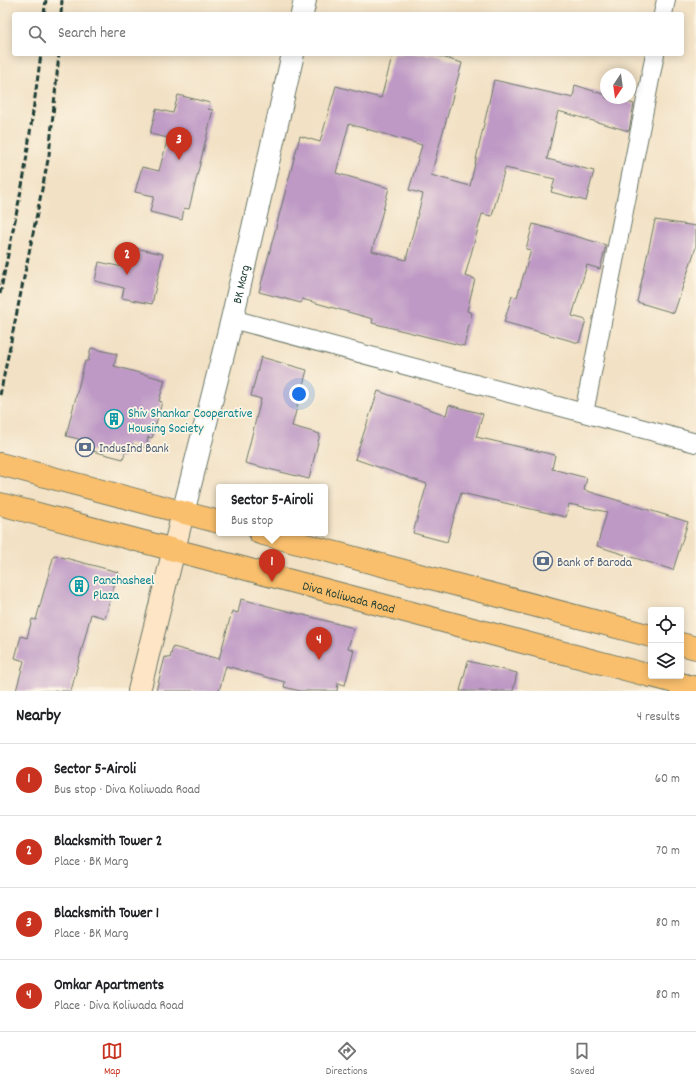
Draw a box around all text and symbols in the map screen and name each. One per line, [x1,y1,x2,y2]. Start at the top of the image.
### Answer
search box [12,12,684,56]
icon: search [26,23,48,45]
text: Search here [58,23,126,45]
north arrow [600,68,636,104]
pin: 3 [166,127,192,160]
pin: 2 [114,242,140,275]
street label: BK Marg [229,263,256,306]
your location [289,384,309,404]
place label: Shiv Shankar Cooperative Housing Society [128,405,253,439]
building icon: Shiv Shankar Cooperative Housing Society [103,408,125,430]
bank icon: IndusInd Bank [74,436,96,458]
place label: IndusInd Bank [99,440,169,459]
popup [216,484,328,536]
text: Sector 5-Airoli [231,490,313,512]
text: Bus stop [231,512,273,531]
pin: 1 [259,549,285,582]
bank icon: Bank of Baroda [532,550,554,572]
place label: Bank of Baroda [557,554,633,573]
place label: Panchasheel Plaza [93,572,154,606]
building icon: Panchasheel Plaza [68,575,90,597]
street label: Diva Koliwada Road [300,577,397,620]
map controls [648,607,684,679]
button: locate [648,607,684,643]
pin: 4 [306,627,332,660]
button: layers [648,643,684,679]
text: Nearby [16,705,60,729]
text: 4 results [637,708,680,727]
text: Sector 5-Airoli [54,759,136,781]
text: 1 [28,770,30,789]
text: 60 m [655,770,680,789]
text: Bus stop · Diva Koliwada Road [54,781,200,800]
text: Blacksmith Tower 2 [54,831,162,853]
text: 2 [26,842,32,861]
text: 70 m [656,842,680,861]
text: Place · BK Marg [54,853,128,872]
text: Blacksmith Tower 1 [54,903,159,925]
text: 3 [26,914,32,933]
text: 80 m [656,914,680,933]
text: Place · BK Marg [54,925,128,944]
text: Omkar Apartments [54,975,164,997]
text: 4 [26,986,32,1005]
text: 80 m [656,986,680,1005]
text: Place · Diva Koliwada Road [54,997,184,1016]
tab: Map [101,1040,123,1080]
tab: Directions [326,1040,368,1080]
tab: Saved [570,1040,595,1080]

